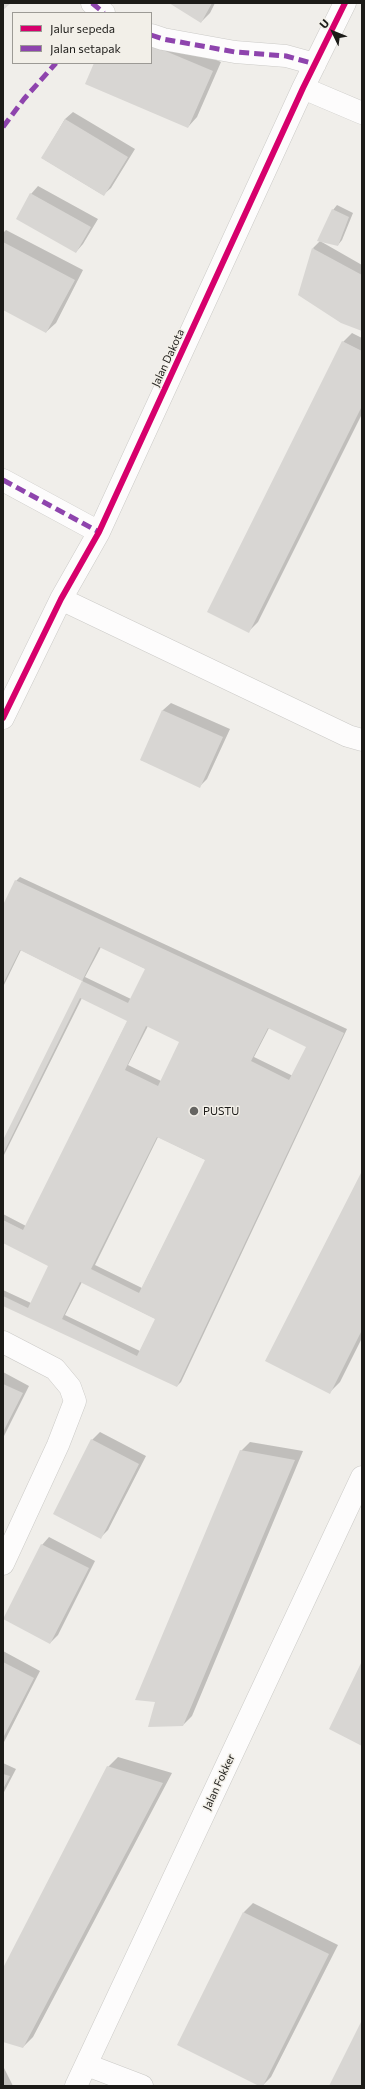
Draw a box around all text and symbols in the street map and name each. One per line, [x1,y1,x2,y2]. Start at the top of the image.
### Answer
legend [12,12,152,64]
north arrow [313,12,353,52]
text: U [316,16,331,31]
text: Jalur sepeda [50,21,115,35]
text: Jalan setapak [50,41,121,55]
street label: Jalan Dakota [149,327,187,389]
place label: PUSTU [203,1104,239,1118]
marker: PUSTU [188,1105,200,1117]
street label: Jalan Fokker [200,1752,238,1812]

